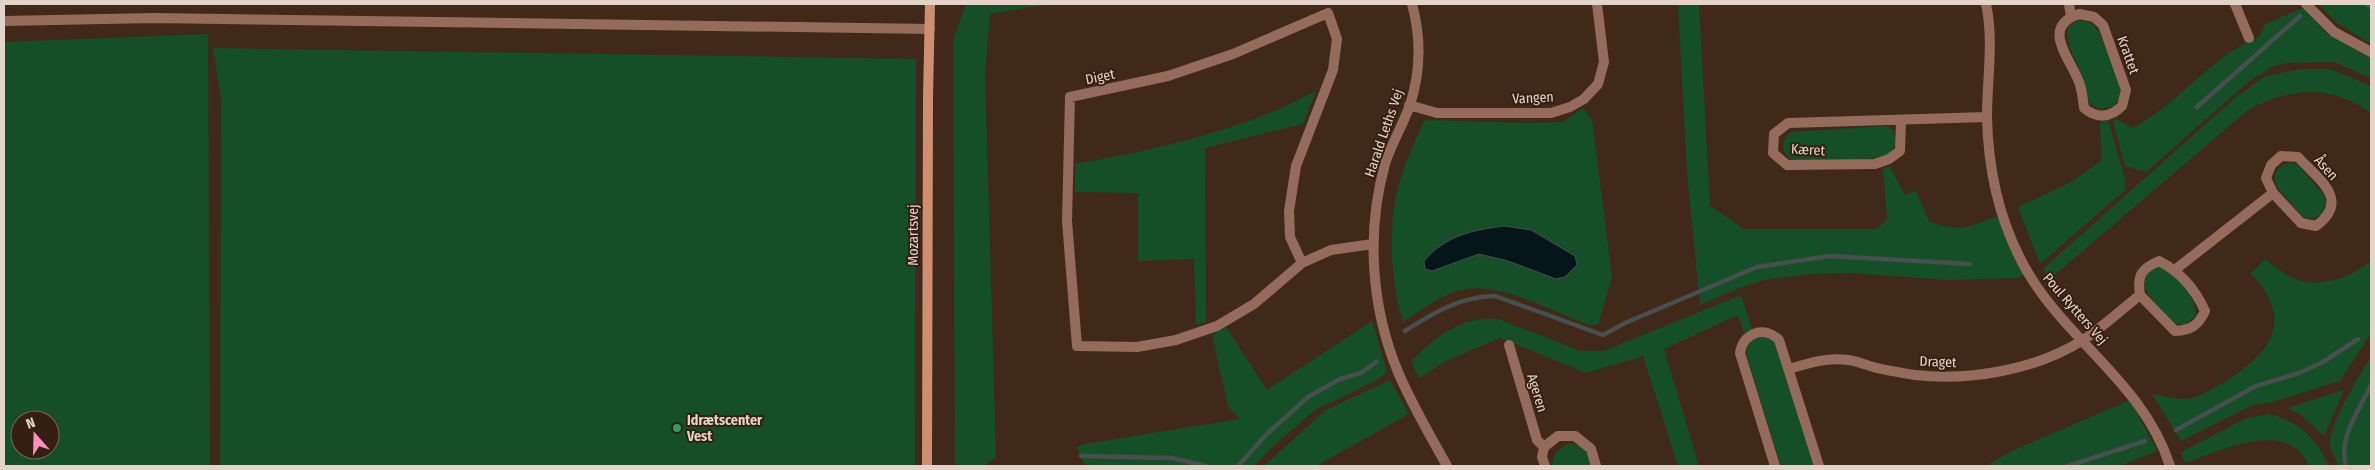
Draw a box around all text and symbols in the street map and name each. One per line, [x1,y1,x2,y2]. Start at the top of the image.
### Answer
street label: Krattet [2113,34,2143,77]
street label: Diget [1084,66,1117,88]
street label: Harald Leths Vej [1361,87,1407,179]
street label: Vangen [1512,88,1554,108]
street label: Kæret [1791,141,1826,159]
street label: Åsen [2310,151,2342,184]
street label: Mozartsvej [905,204,922,266]
street label: Poul Rytters Vej [2039,270,2111,348]
street label: Draget [1919,353,1957,371]
street label: Ageren [1523,372,1551,414]
north arrow [10,410,60,460]
place label: Idrætscenter Vest [686,412,763,445]
text: N [24,414,38,433]
marker: Idrætscenter Vest [671,422,683,434]

